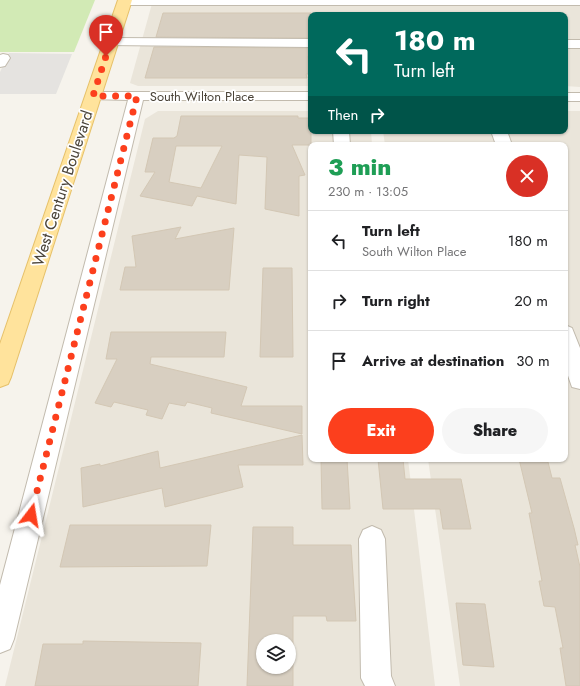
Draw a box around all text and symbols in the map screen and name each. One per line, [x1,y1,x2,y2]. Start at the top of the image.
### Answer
pin [89,15,123,56]
text: 180 m [394,20,476,61]
icon: arrive [95,21,117,43]
icon: left [328,28,380,80]
text: Turn left [394,58,454,84]
street label: South Wilton Place [150,87,254,106]
text: Then [328,104,358,126]
icon: right [366,104,388,126]
street label: West Century Boulevard [26,107,99,269]
text: 3 min [328,149,392,184]
button: close [506,155,548,197]
text: 230 m · 13:05 [328,182,408,201]
text: Turn left [362,220,420,242]
icon: left [328,230,350,252]
text: 180 m [508,230,548,252]
text: South Wilton Place [362,242,466,261]
icon: right [328,290,350,312]
text: Turn right [362,290,430,312]
text: 20 m [514,290,548,312]
icon: arrive [328,350,350,372]
text: Arrive at destination [362,350,504,372]
text: 30 m [516,350,550,372]
button: Exit [328,408,434,454]
button: Share [442,408,548,454]
position arrow [10,494,52,536]
map controls [256,634,296,674]
button: layers [256,634,296,674]

